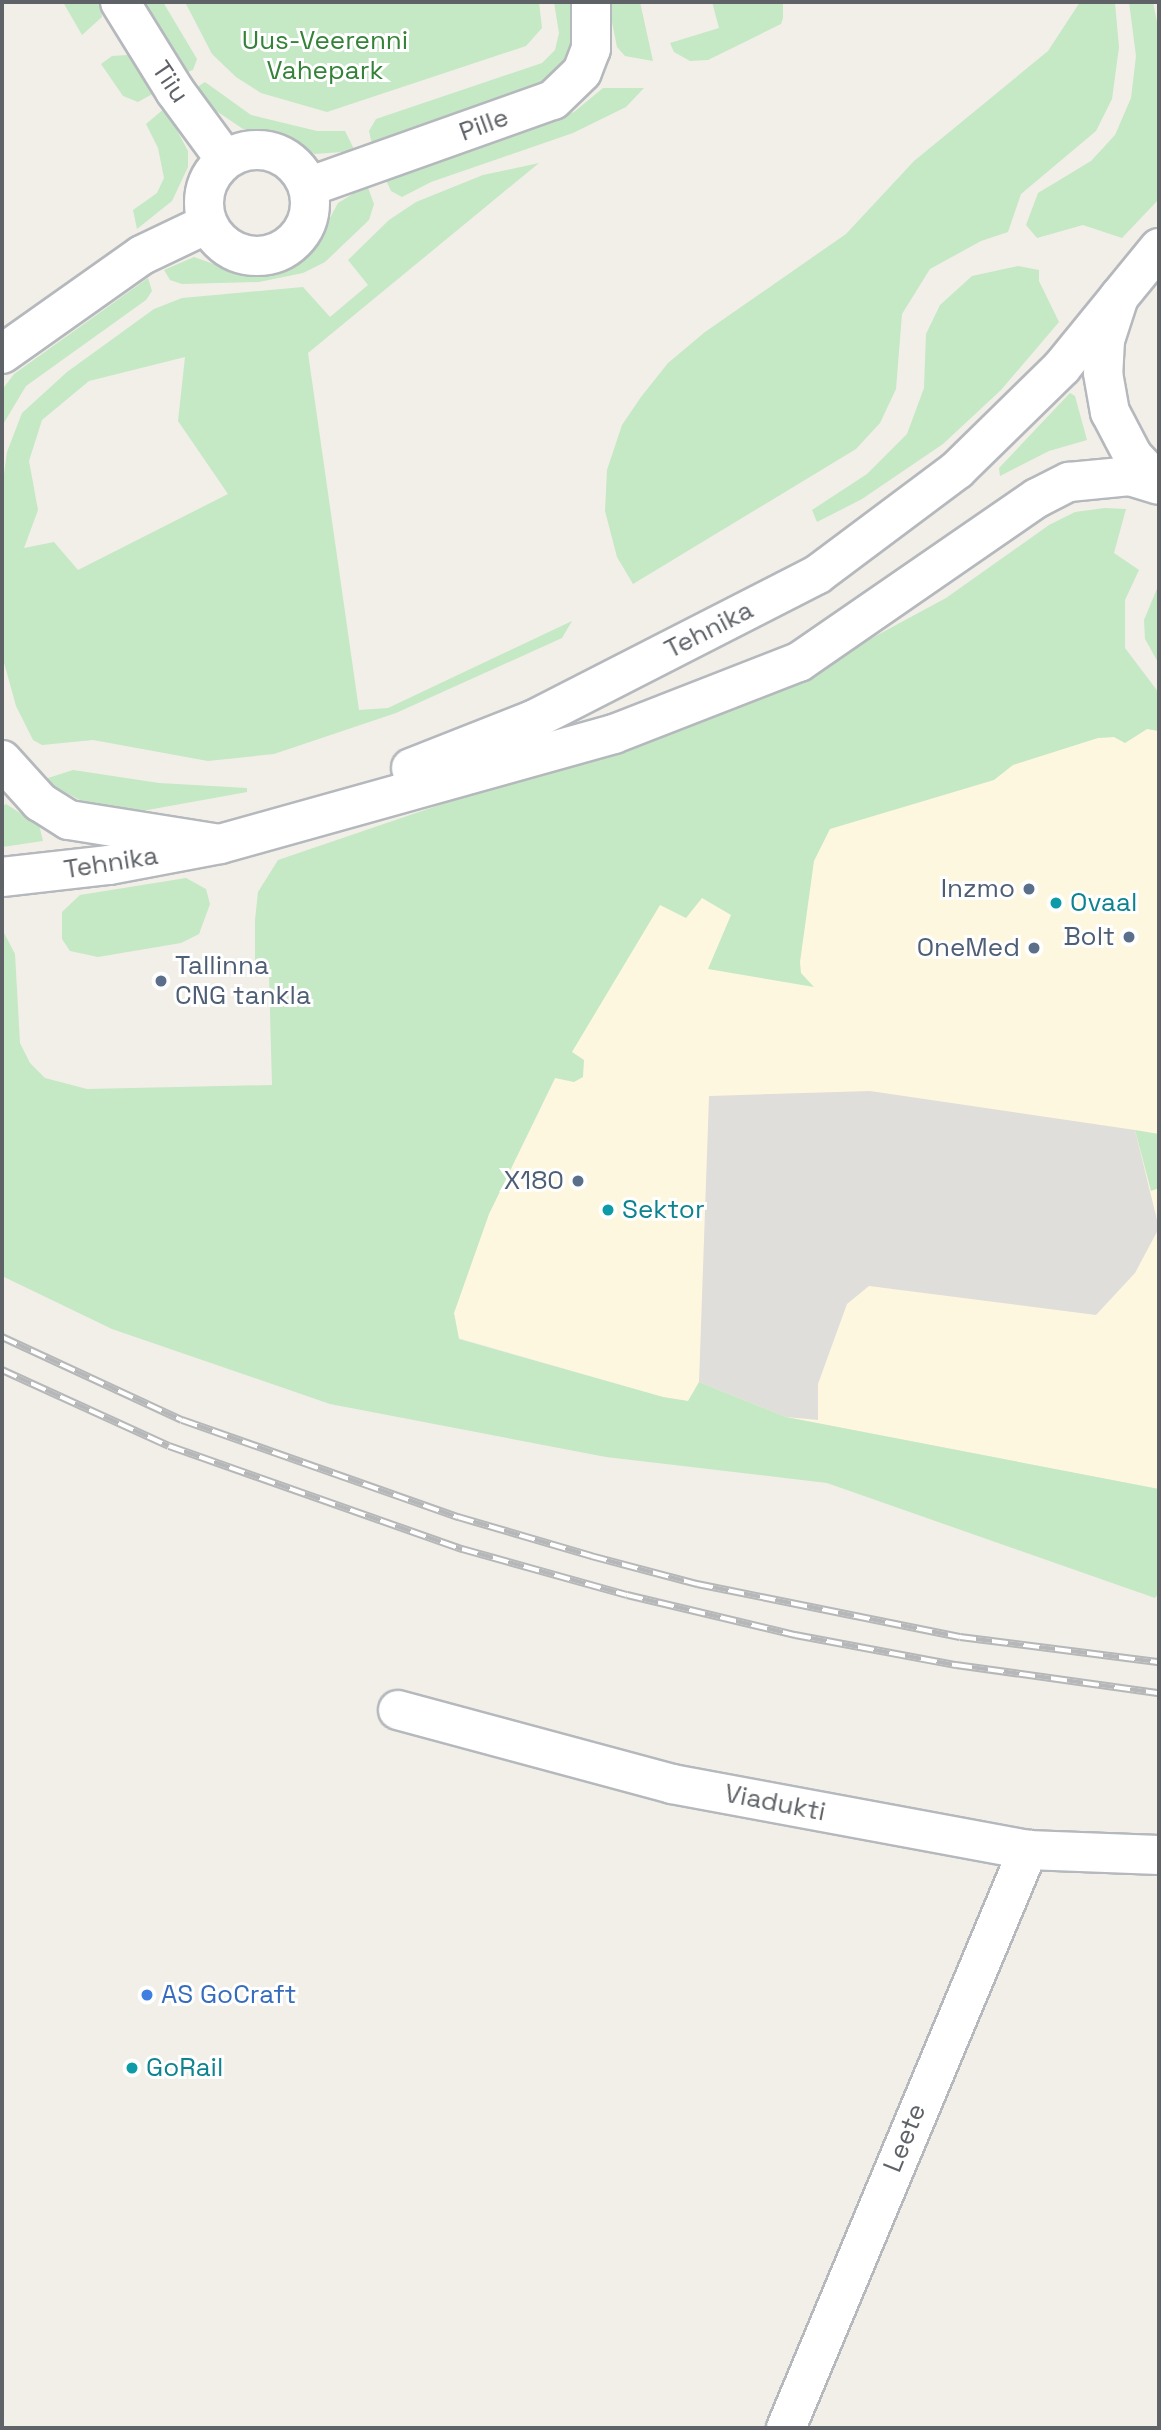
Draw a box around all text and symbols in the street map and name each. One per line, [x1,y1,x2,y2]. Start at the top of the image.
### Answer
park label: Uus-Veerenni Vahepark [242,25,408,86]
street label: Tiiu [145,55,195,109]
street label: Pille [455,102,513,148]
street label: Tehnika [660,595,758,665]
street label: Tehnika [62,840,160,886]
place label: Inzmo [941,873,1015,905]
marker: Inzmo [1021,881,1037,897]
place label: Ovaal [1070,887,1137,919]
marker: Ovaal [1048,895,1064,911]
place label: Bolt [1063,921,1115,953]
marker: Bolt [1121,929,1137,945]
place label: OneMed [917,932,1020,964]
marker: OneMed [1026,940,1042,956]
place label: Tallinna CNG tankla [175,950,311,1012]
marker: Tallinna CNG tankla [153,973,169,989]
place label: X180 [504,1165,564,1197]
marker: X180 [570,1173,586,1189]
place label: Sektor [622,1194,705,1226]
marker: Sektor [600,1202,616,1218]
street label: Viadukti [722,1778,828,1828]
place label: AS GoCraft [161,1979,296,2011]
marker: AS GoCraft [139,1987,155,2003]
place label: GoRail [146,2052,223,2084]
marker: GoRail [124,2060,140,2076]
street label: Leete [877,2099,933,2177]

